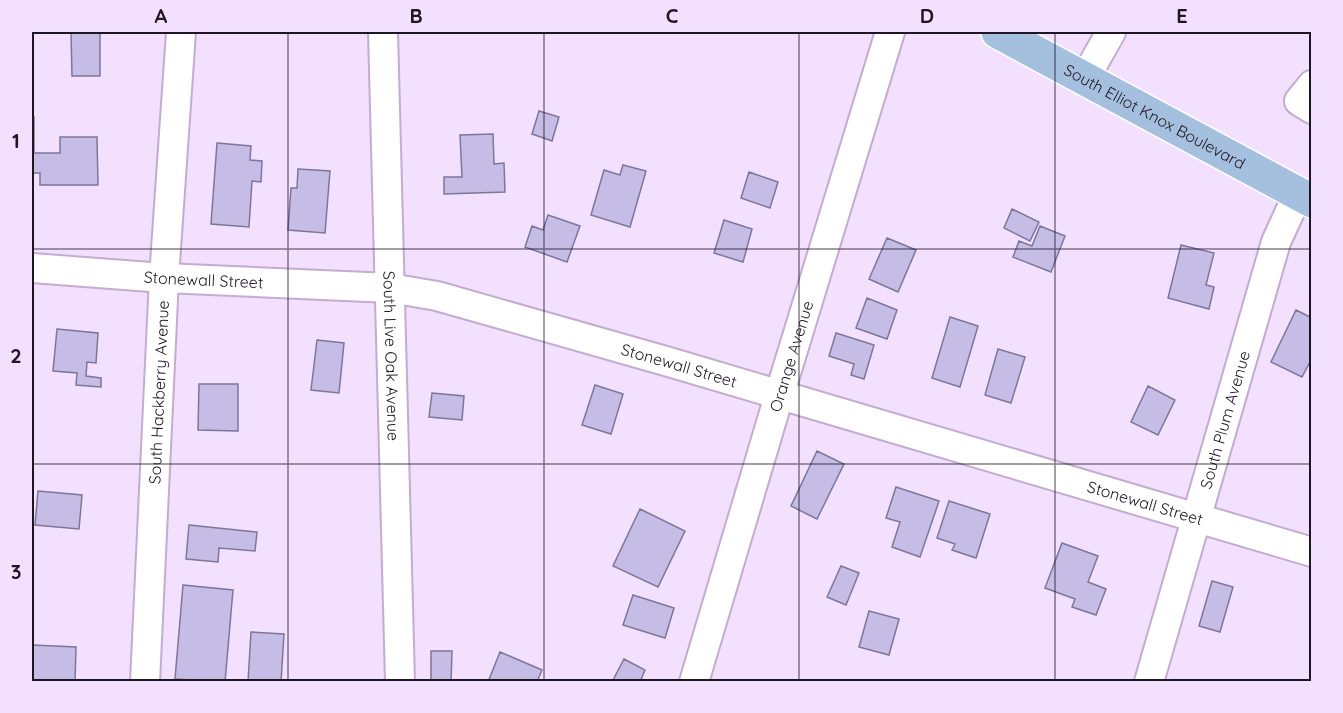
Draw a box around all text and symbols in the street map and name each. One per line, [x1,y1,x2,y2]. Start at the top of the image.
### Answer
text: A [155,3,168,28]
text: B [409,3,423,28]
text: C [666,3,679,28]
text: D [920,3,934,28]
text: E [1176,3,1188,28]
street label: South Elliot Knox Boulevard [1061,59,1249,173]
text: 1 [12,128,20,153]
street label: Stonewall Street [143,267,264,292]
street label: South Live Oak Avenue [379,271,404,441]
street label: Orange Avenue [765,298,817,414]
street label: South Hackberry Avenue [144,300,173,485]
street label: Stonewall Street [619,339,739,392]
text: 2 [10,343,22,368]
street label: South Plum Avenue [1195,348,1254,491]
street label: Stonewall Street [1085,476,1205,529]
text: 3 [11,559,21,584]

